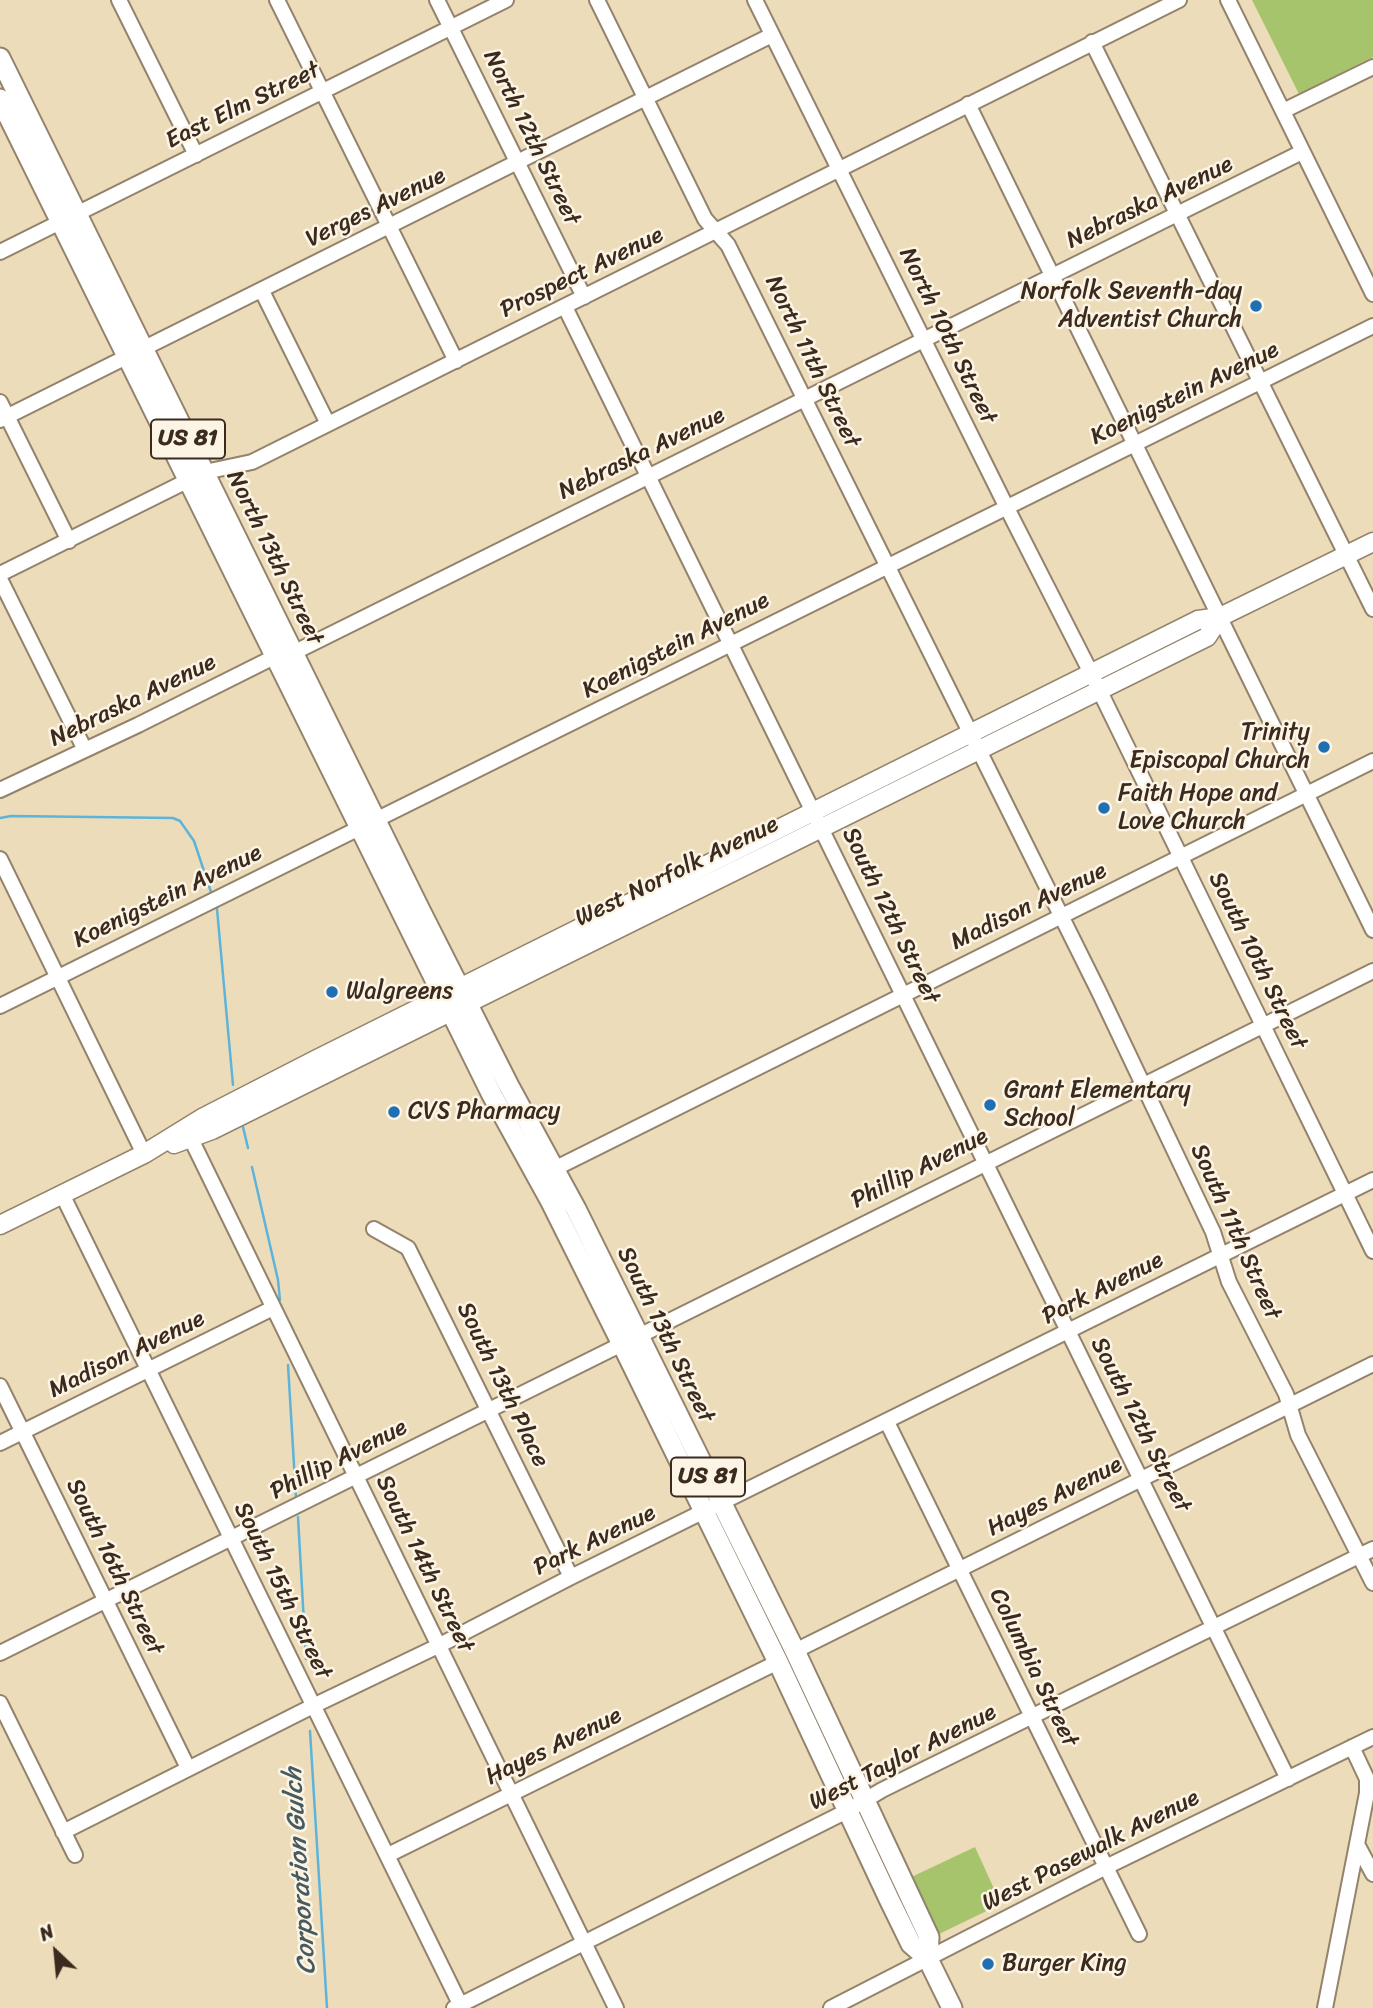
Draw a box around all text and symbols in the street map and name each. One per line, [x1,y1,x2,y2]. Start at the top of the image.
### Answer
street label: North 12th Street [476,46,586,230]
street label: East Elm Street [161,56,325,156]
street label: Nebraska Avenue [1062,150,1238,256]
street label: Verges Avenue [302,162,450,254]
street label: Prospect Avenue [496,221,668,325]
street label: North 10th Street [892,243,1002,429]
street label: North 11th Street [758,271,866,453]
place label: Norfolk Seventh-day Adventist Church [1021,278,1242,334]
marker: Norfolk Seventh-day Adventist Church [1248,298,1264,314]
street label: Koenigstein Avenue [1086,336,1284,452]
street label: Nebraska Avenue [554,401,730,507]
road number: US 81 [151,420,225,458]
street label: North 13th Street [219,466,329,650]
street label: Koenigstein Avenue [578,586,774,706]
street label: Nebraska Avenue [45,648,221,754]
place label: Trinity Episcopal Church [1130,719,1310,775]
marker: Trinity Episcopal Church [1316,739,1332,755]
place label: Faith Hope and Love Church [1118,780,1277,836]
marker: Faith Hope and Love Church [1096,800,1112,816]
street label: West Norfolk Avenue [571,810,783,934]
street label: South 12th Street [835,823,945,1009]
street label: Koenigstein Avenue [69,839,267,955]
street label: Madison Avenue [946,857,1112,957]
street label: South 10th Street [1202,868,1312,1054]
place label: Walgreens [346,978,453,1006]
marker: Walgreens [324,984,340,1000]
place label: Grant Elementary School [1004,1077,1191,1133]
marker: Grant Elementary School [982,1097,998,1113]
place label: CVS Pharmacy [408,1098,560,1126]
marker: CVS Pharmacy [386,1104,402,1120]
street label: Phillip Avenue [847,1122,993,1216]
street label: South 11th Street [1183,1140,1287,1324]
street label: South 13th Street [610,1242,720,1428]
street label: Park Avenue [1038,1246,1168,1332]
street label: South 13th Place [450,1298,554,1472]
street label: Madison Avenue [44,1305,210,1405]
street label: South 12th Street [1083,1333,1197,1517]
street label: Phillip Avenue [266,1413,412,1507]
street label: Hayes Avenue [983,1451,1127,1543]
road number: US 81 [671,1458,745,1496]
street label: South 14th Street [369,1471,479,1657]
street label: South 16th Street [59,1474,169,1660]
street label: South 15th Street [227,1498,337,1684]
street label: Park Avenue [529,1499,661,1583]
street label: Columbia Street [982,1584,1084,1752]
street label: West Taylor Avenue [805,1698,1001,1818]
street label: Hayes Avenue [481,1702,627,1792]
water label: Corporation Gulch [278,1766,324,1976]
street label: West Pasewalk Avenue [978,1784,1204,1918]
text: N [33,1915,60,1950]
north arrow [21,1917,91,1987]
place label: Burger King [1002,1950,1127,1978]
marker: Burger King [980,1956,996,1972]

